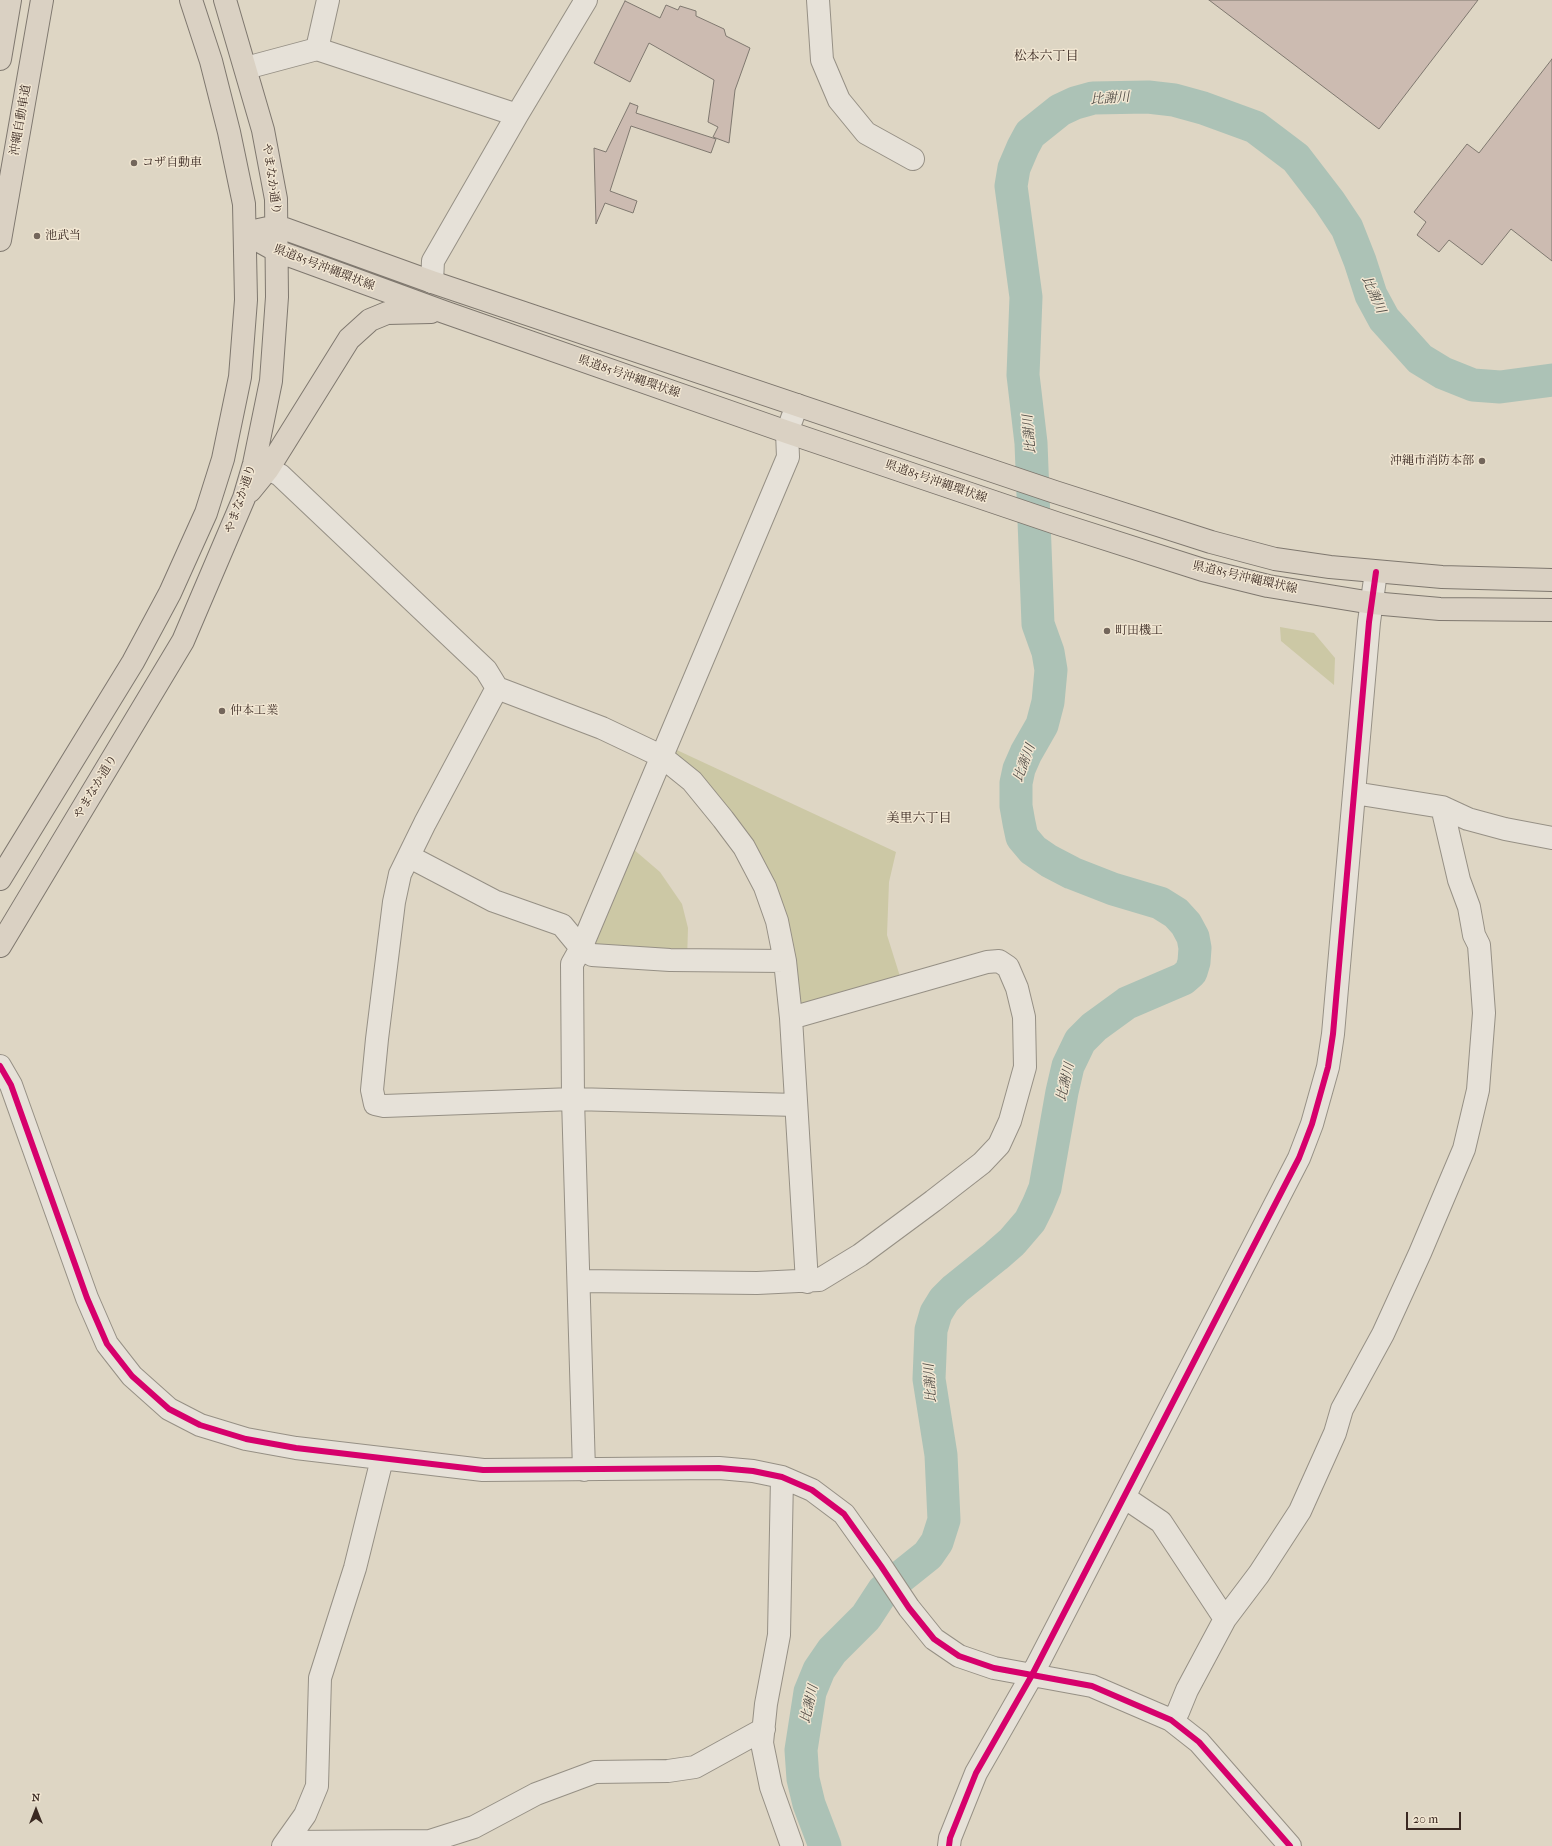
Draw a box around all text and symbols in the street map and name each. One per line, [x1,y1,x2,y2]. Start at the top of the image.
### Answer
district label: 松本六丁目 [1014,49,1078,65]
street label: 沖縄自動車道 [8,83,34,157]
water label: 比謝川 [1090,90,1130,108]
street label: やまなか通り [259,142,283,216]
place label: コザ自動車 [142,156,202,170]
marker: コザ自動車 [129,158,139,168]
place label: 池武当 [45,229,81,243]
marker: 池武当 [32,231,42,241]
street label: 県道85号沖縄環状線 [271,242,377,294]
water label: 比謝川 [1358,274,1388,316]
street label: 県道85号沖縄環状線 [576,353,682,401]
water label: 比謝川 [1021,414,1039,454]
place label: 沖縄市消防本部 [1390,454,1474,468]
marker: 沖縄市消防本部 [1477,456,1487,466]
street label: 県道85号沖縄環状線 [883,458,989,506]
street label: やまなか通り [222,463,260,535]
street label: 県道85号沖縄環状線 [1191,559,1299,597]
place label: 町田機工 [1115,624,1163,638]
marker: 町田機工 [1102,626,1112,636]
place label: 仲本工業 [230,704,278,718]
marker: 仲本工業 [217,706,227,716]
water label: 比謝川 [1011,742,1039,784]
street label: やまなか通り [71,752,121,822]
district label: 美里六丁目 [887,811,951,827]
water label: 比謝川 [1054,1061,1078,1103]
water label: 比謝川 [922,1363,940,1403]
water label: 比謝川 [798,1683,822,1725]
north arrow [16,1790,56,1830]
text: N [32,1791,40,1804]
scale bar [1408,1804,1463,1830]
text: 20 m [1413,1812,1438,1826]

